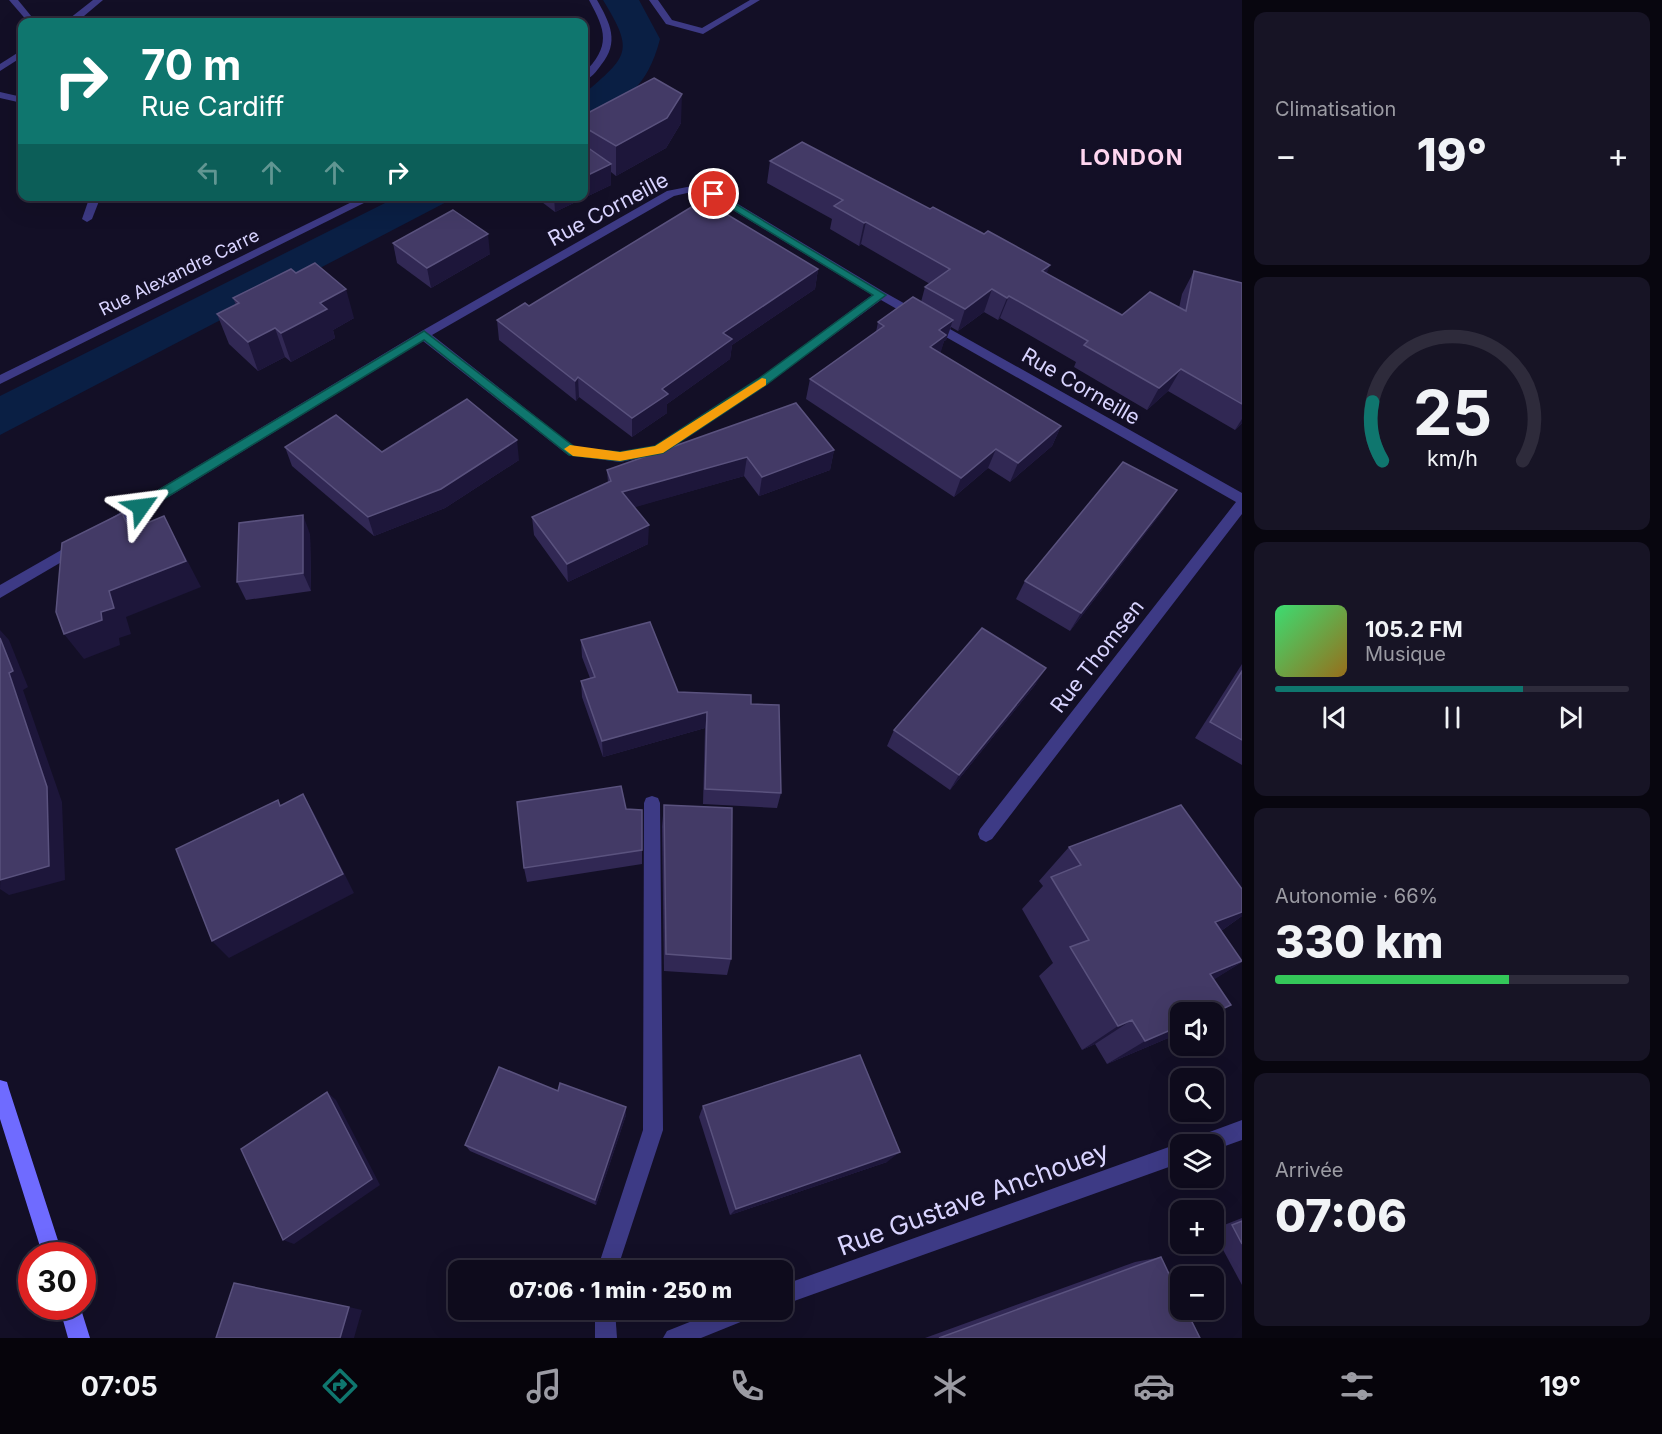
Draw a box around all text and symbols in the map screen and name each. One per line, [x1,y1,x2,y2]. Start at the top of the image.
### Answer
text: 70 m [141,39,241,90]
icon: right [42,42,120,120]
text: Rue Cardiff [141,90,284,123]
text: Climatisation [1275,97,1396,121]
text: 19° [1417,127,1487,182]
text: − [1275,135,1297,175]
text: + [1607,135,1629,175]
district label: LONDON [1080,144,1184,170]
icon: left [192,156,225,189]
icon: ahead [255,156,288,189]
icon: ahead [318,156,351,189]
icon: right [381,156,414,189]
street label: Rue Corneille [544,167,672,251]
pin [688,168,739,219]
icon: arrive [697,177,730,210]
street label: Rue Alexandre Carre [95,224,263,320]
street label: Rue Corneille [1017,342,1145,430]
text: 25 [1412,375,1492,450]
text: km/h [1427,445,1477,471]
position arrow [109,475,173,539]
street label: Rue Thomsen [1045,594,1149,718]
text: 105.2 FM [1365,616,1463,642]
text: Musique [1365,642,1446,666]
icon: previous [1318,701,1351,734]
icon: pause [1436,701,1469,734]
icon: next [1554,701,1587,734]
text: Autonomie · 66% [1275,884,1438,908]
text: 330 km [1275,914,1444,969]
map controls [1170,1002,1224,1320]
button: sound [1170,1002,1224,1056]
button: search [1170,1068,1224,1122]
street label: Rue Gustave Anchouey [833,1134,1113,1262]
button: layers [1170,1134,1224,1188]
text: Arrivée [1275,1158,1344,1182]
text: 07:06 [1275,1188,1407,1243]
button: + [1170,1200,1224,1254]
speed limit sign: 30 [18,1242,96,1320]
button: − [1170,1266,1224,1320]
text: 07:06 · 1 min · 250 m [509,1277,732,1303]
icon: directions [319,1365,361,1407]
icon: music [523,1365,565,1407]
icon: phone [726,1365,768,1407]
icon: climate [929,1365,971,1407]
icon: car [1133,1365,1175,1407]
icon: filters [1336,1365,1378,1407]
text: 07:05 [81,1370,158,1403]
text: 19° [1540,1370,1581,1403]

